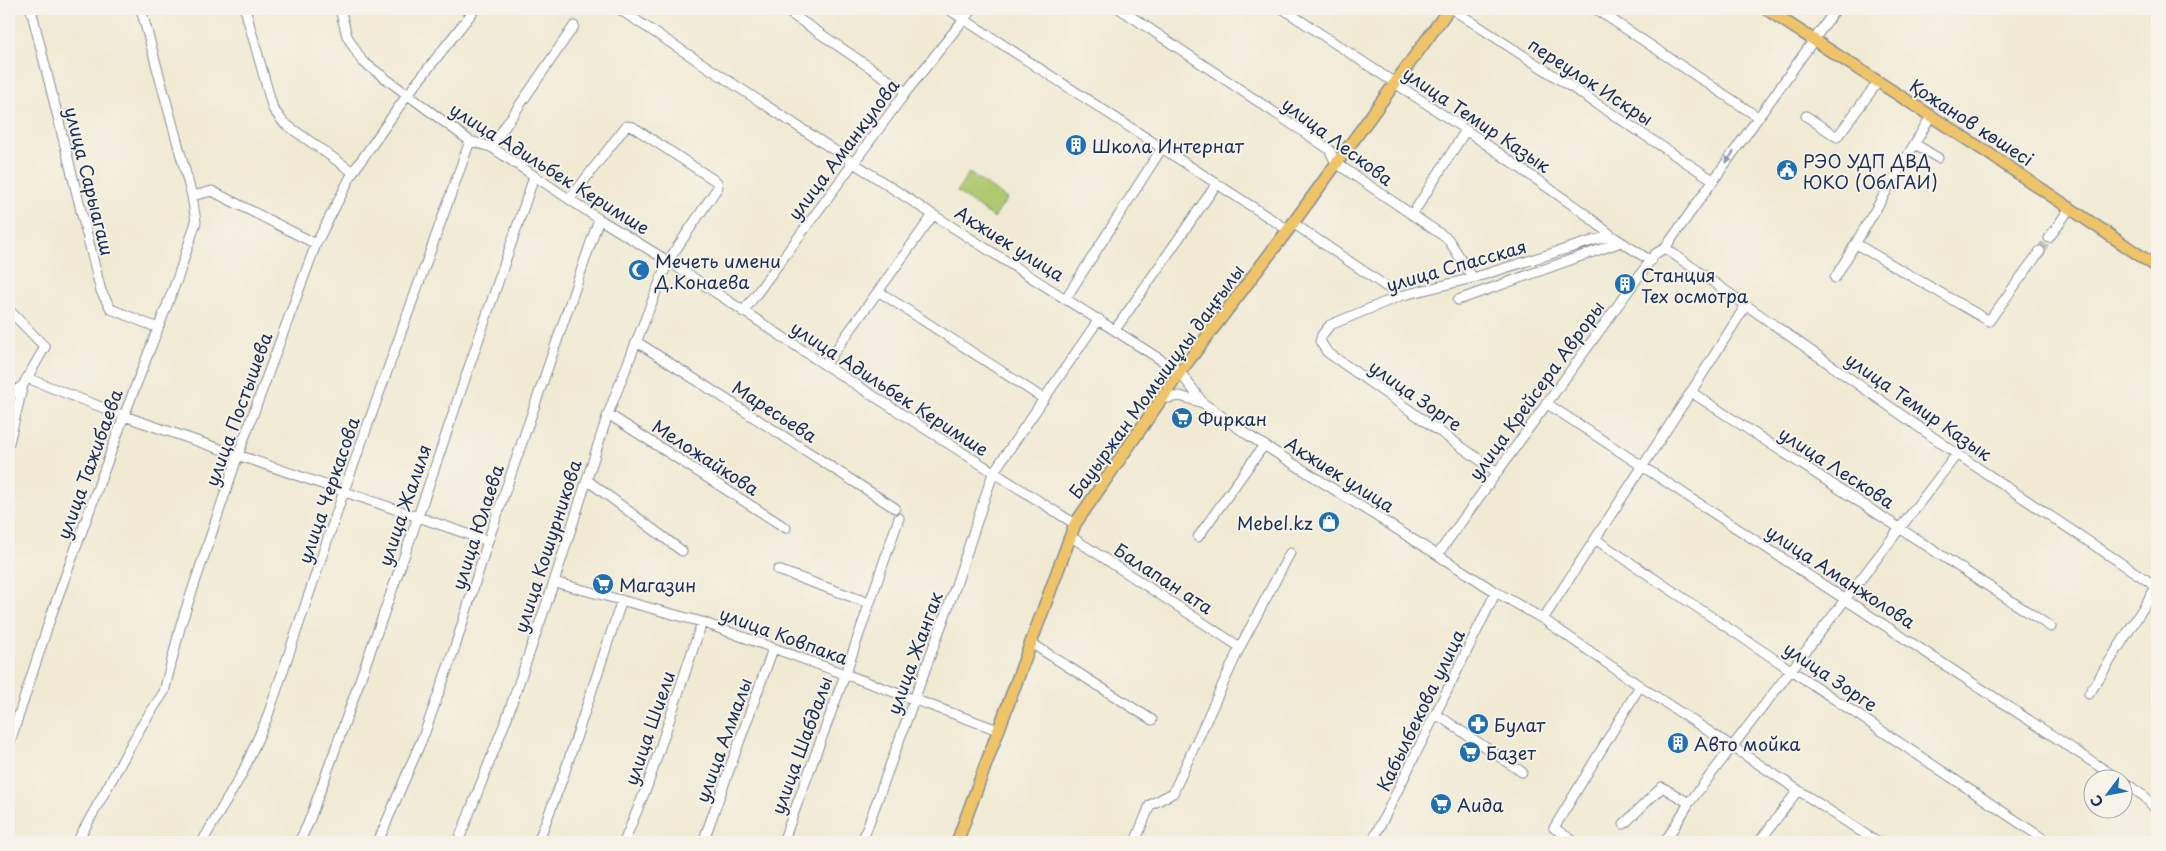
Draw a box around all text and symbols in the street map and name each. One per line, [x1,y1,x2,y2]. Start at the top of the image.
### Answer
street label: переулок Искры [1523,31,1659,131]
street label: улица Темир Казык [1398,59,1557,179]
street label: улица Аманкулова [781,72,906,225]
street label: Қожанов көшесі [1905,72,2039,172]
street label: улица Лескова [1277,90,1400,192]
street label: улица Адильбек Керимше [445,95,655,241]
street label: улица Сарыагаш [58,104,122,258]
place label: Школа Интернат [1092,132,1245,159]
building icon: Школа Интернат [1064,133,1088,157]
place label: РЭО УДП ДВД ЮКО (ОблГАИ) [1803,147,1938,195]
one-way arrow [1724,150,1735,163]
public building icon: РЭО УДП ДВД ЮКО (ОблГАИ) [1775,158,1799,182]
street label: Акжиек улица [950,199,1071,288]
street label: улица Спасская [1383,232,1529,298]
place label: Мечеть имени Д.Конаева [654,247,781,295]
mosque icon: Мечеть имени Д.Конаева [627,258,651,282]
street label: Бауыржан Момышұлы даңғылы [1062,258,1250,504]
place label: Станция Тех осмотра [1641,261,1749,309]
building icon: Станция Тех осмотра [1613,272,1637,296]
street label: улица Крейсера Авроры [1462,295,1610,485]
street label: улица Адильбек Керимше [786,314,994,462]
street label: улица Постышева [198,328,279,490]
street label: улица Темир Казык [1840,345,1998,467]
street label: улица Зорге [1364,353,1468,437]
street label: Маресьева [727,373,824,449]
street label: улица Тажибаева [49,384,129,543]
place label: Фиркан [1198,405,1267,432]
supermarket icon: Фиркан [1170,406,1194,430]
street label: улица Черкасова [290,412,366,567]
street label: Меложайкова [647,412,765,502]
street label: улица Лескова [1774,419,1901,515]
street label: Акжиек улица [1280,430,1401,519]
street label: улица Жалиля [371,440,437,570]
street label: улица Кошурникова [506,455,588,636]
street label: улица Юлаева [444,460,510,593]
place label: Mebel.kz [1237,509,1313,536]
shop icon: Mebel.kz [1317,510,1341,534]
street label: улица Аманжолова [1761,517,1922,635]
street label: Балапан ата [1109,536,1219,620]
place label: Магазин [619,571,696,598]
supermarket icon: Магазин [591,572,615,596]
street label: улица Жангак [879,587,949,718]
street label: улица Ковпака [716,599,853,671]
street label: Кабылбекова улица [1369,624,1471,796]
street label: улица Зорге [1779,635,1884,718]
street label: улица Шиели [617,667,681,789]
street label: улица Шабдалы [764,672,838,818]
street label: улица Алмалы [688,674,758,806]
place label: Булат [1494,711,1546,738]
pharmacy icon: Булат [1466,712,1490,736]
place label: Авто мойка [1694,730,1801,757]
building icon: Авто мойка [1666,731,1690,755]
place label: Базет [1486,739,1536,766]
supermarket icon: Базет [1458,740,1482,764]
north arrow [2084,768,2134,818]
place label: Аида [1457,791,1504,818]
text: С [2085,791,2108,811]
supermarket icon: Аида [1429,792,1453,816]

